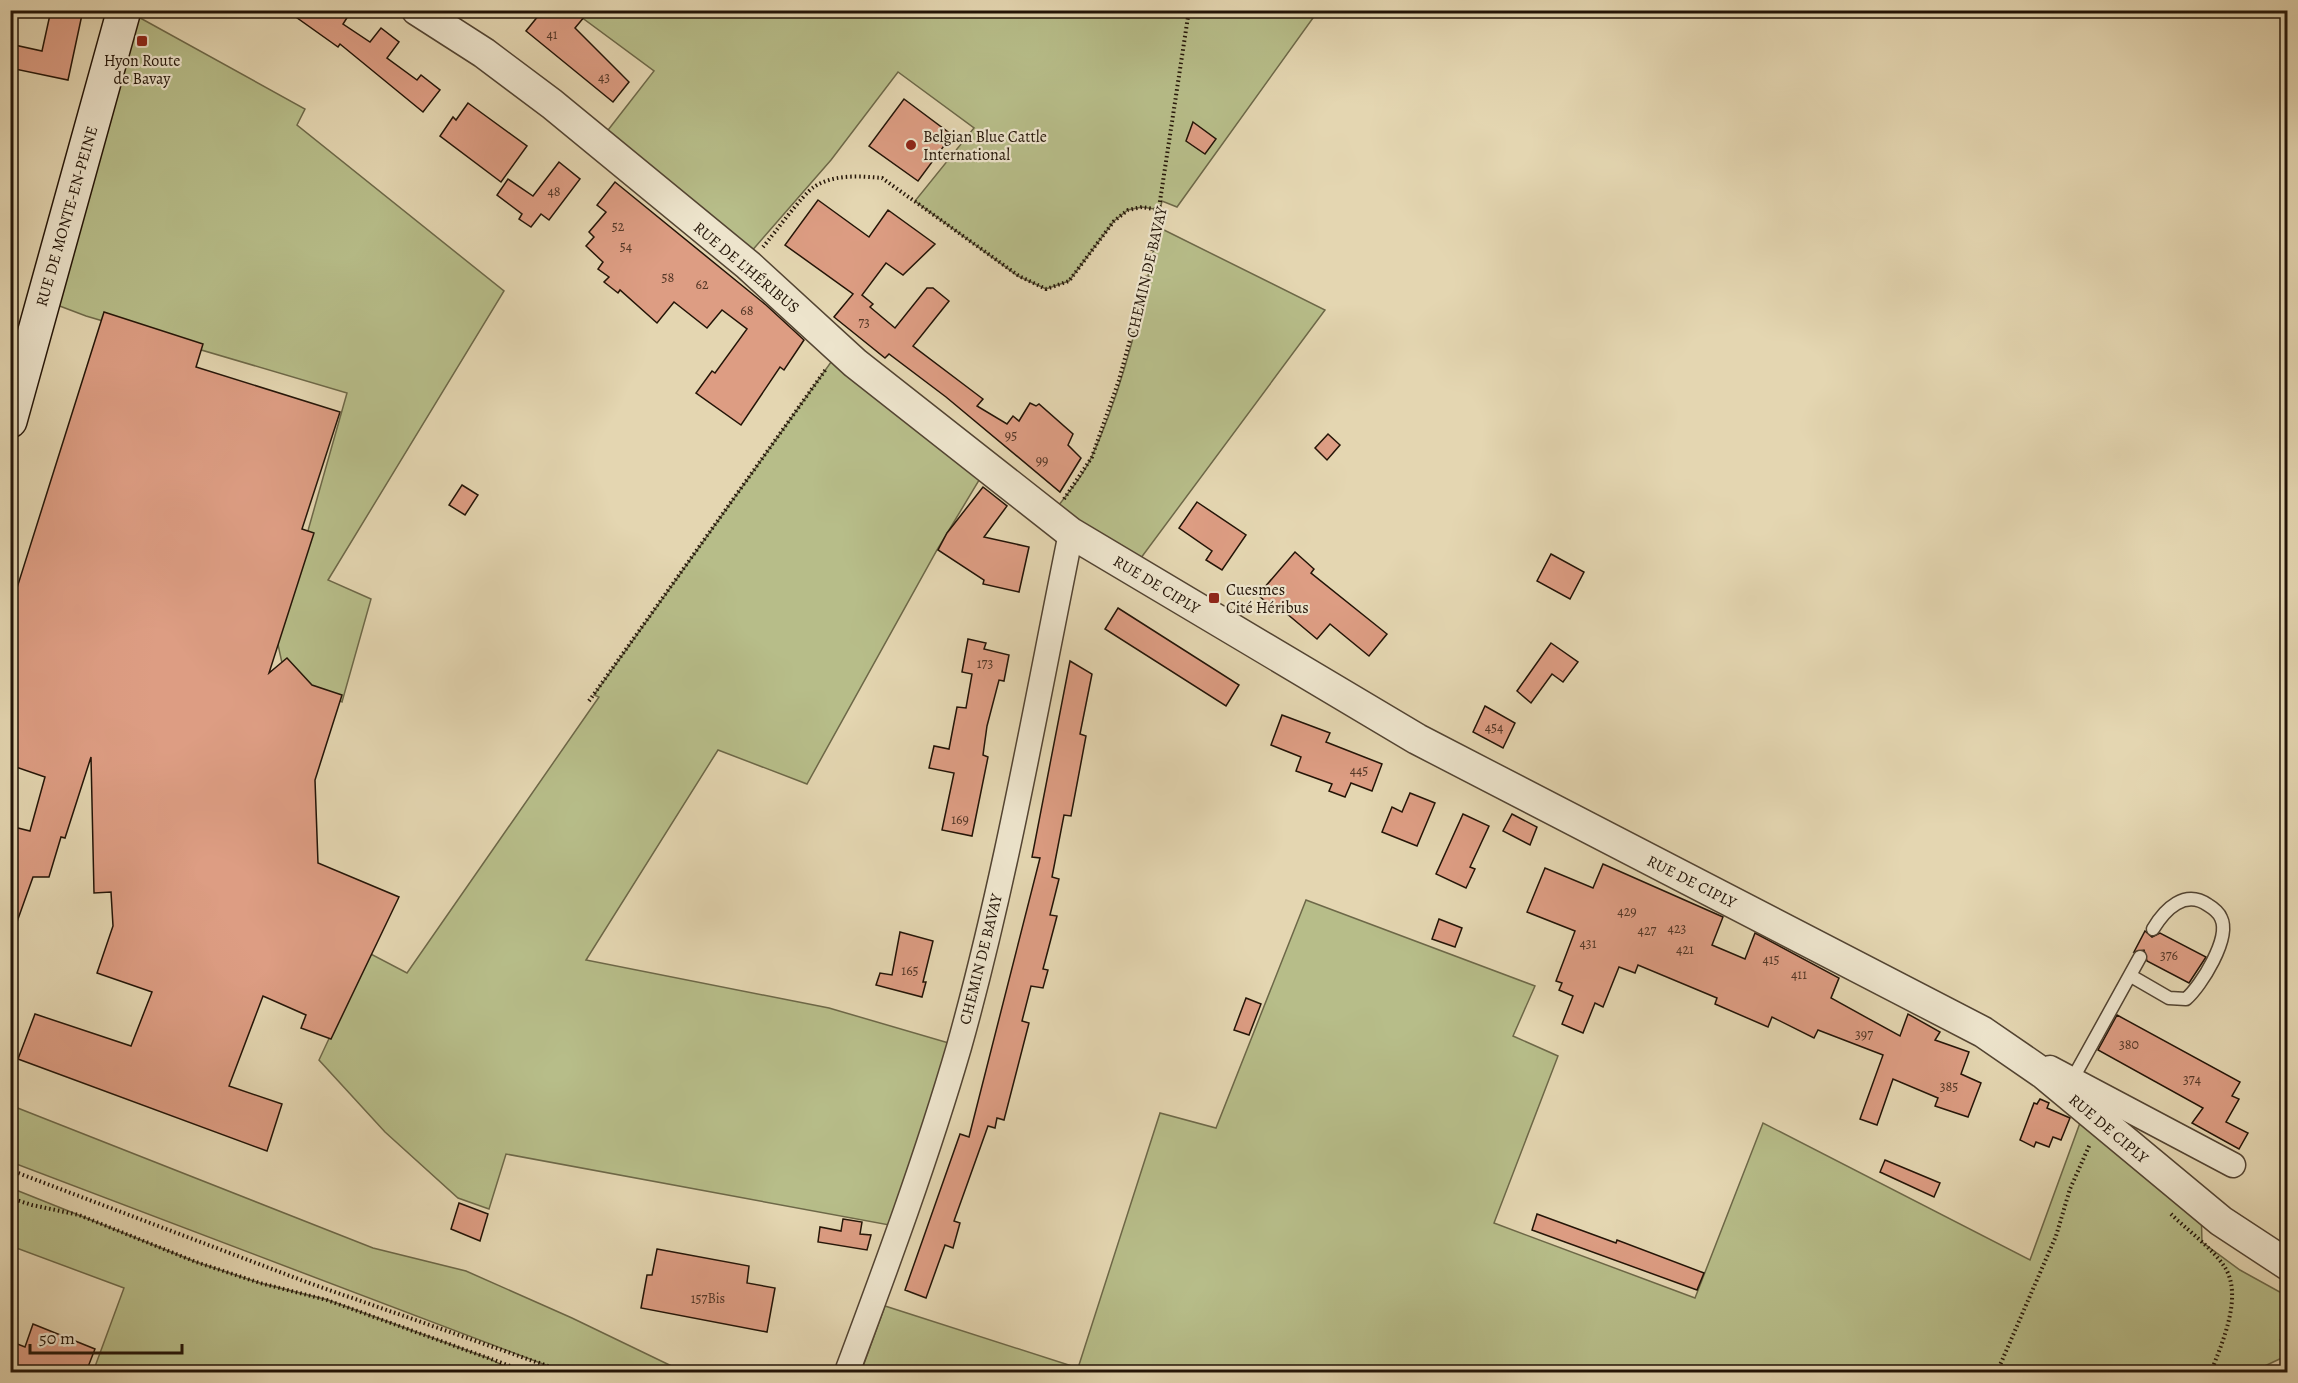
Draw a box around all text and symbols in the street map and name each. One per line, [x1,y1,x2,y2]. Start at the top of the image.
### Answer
house number: 41 [546,25,558,44]
marker: Hyon Route de Bavay [135,34,149,48]
place label: Hyon Route de Bavay [104,50,180,90]
house number: 43 [598,68,610,87]
street label: RUE DE MONTE-EN-PEINE [31,123,103,309]
place label: Belgian Blue Cattle International [923,126,1047,166]
marker: Belgian Blue Cattle International [904,138,918,152]
house number: 48 [547,182,561,201]
street label: CHEMIN DE BAVAY [1121,204,1173,340]
house number: 52 [612,217,625,236]
street label: RUE DE L'HÉRIBUS [689,217,804,319]
house number: 54 [620,237,632,256]
house number: 58 [662,268,675,287]
house number: 62 [695,275,709,294]
house number: 68 [740,301,754,320]
house number: 73 [858,313,870,332]
house number: 95 [1005,426,1017,445]
house number: 99 [1036,451,1048,470]
street label: RUE DE CIPLY [1109,550,1204,620]
place label: Cuesmes Cité Héribus [1226,579,1309,619]
marker: Cuesmes Cité Héribus [1207,591,1221,605]
house number: 173 [977,654,993,673]
house number: 454 [1485,718,1503,737]
house number: 445 [1350,761,1368,780]
house number: 169 [951,810,969,829]
street label: RUE DE CIPLY [1643,850,1740,914]
street label: CHEMIN DE BAVAY [954,891,1008,1027]
house number: 429 [1617,902,1637,921]
house number: 423 [1668,919,1687,938]
house number: 427 [1638,921,1657,940]
house number: 431 [1580,934,1597,953]
house number: 421 [1676,940,1694,959]
house number: 376 [2160,946,2178,965]
house number: 415 [1762,950,1780,969]
house number: 165 [901,961,919,980]
house number: 411 [1791,965,1807,984]
house number: 397 [1855,1025,1873,1044]
house number: 380 [2119,1035,2139,1054]
house number: 374 [2183,1070,2201,1089]
house number: 385 [1940,1077,1958,1096]
street label: RUE DE CIPLY [2064,1089,2153,1169]
house number: 157Bis [691,1289,725,1308]
scale bar [30,1317,182,1355]
text: 50 m [39,1326,75,1350]

